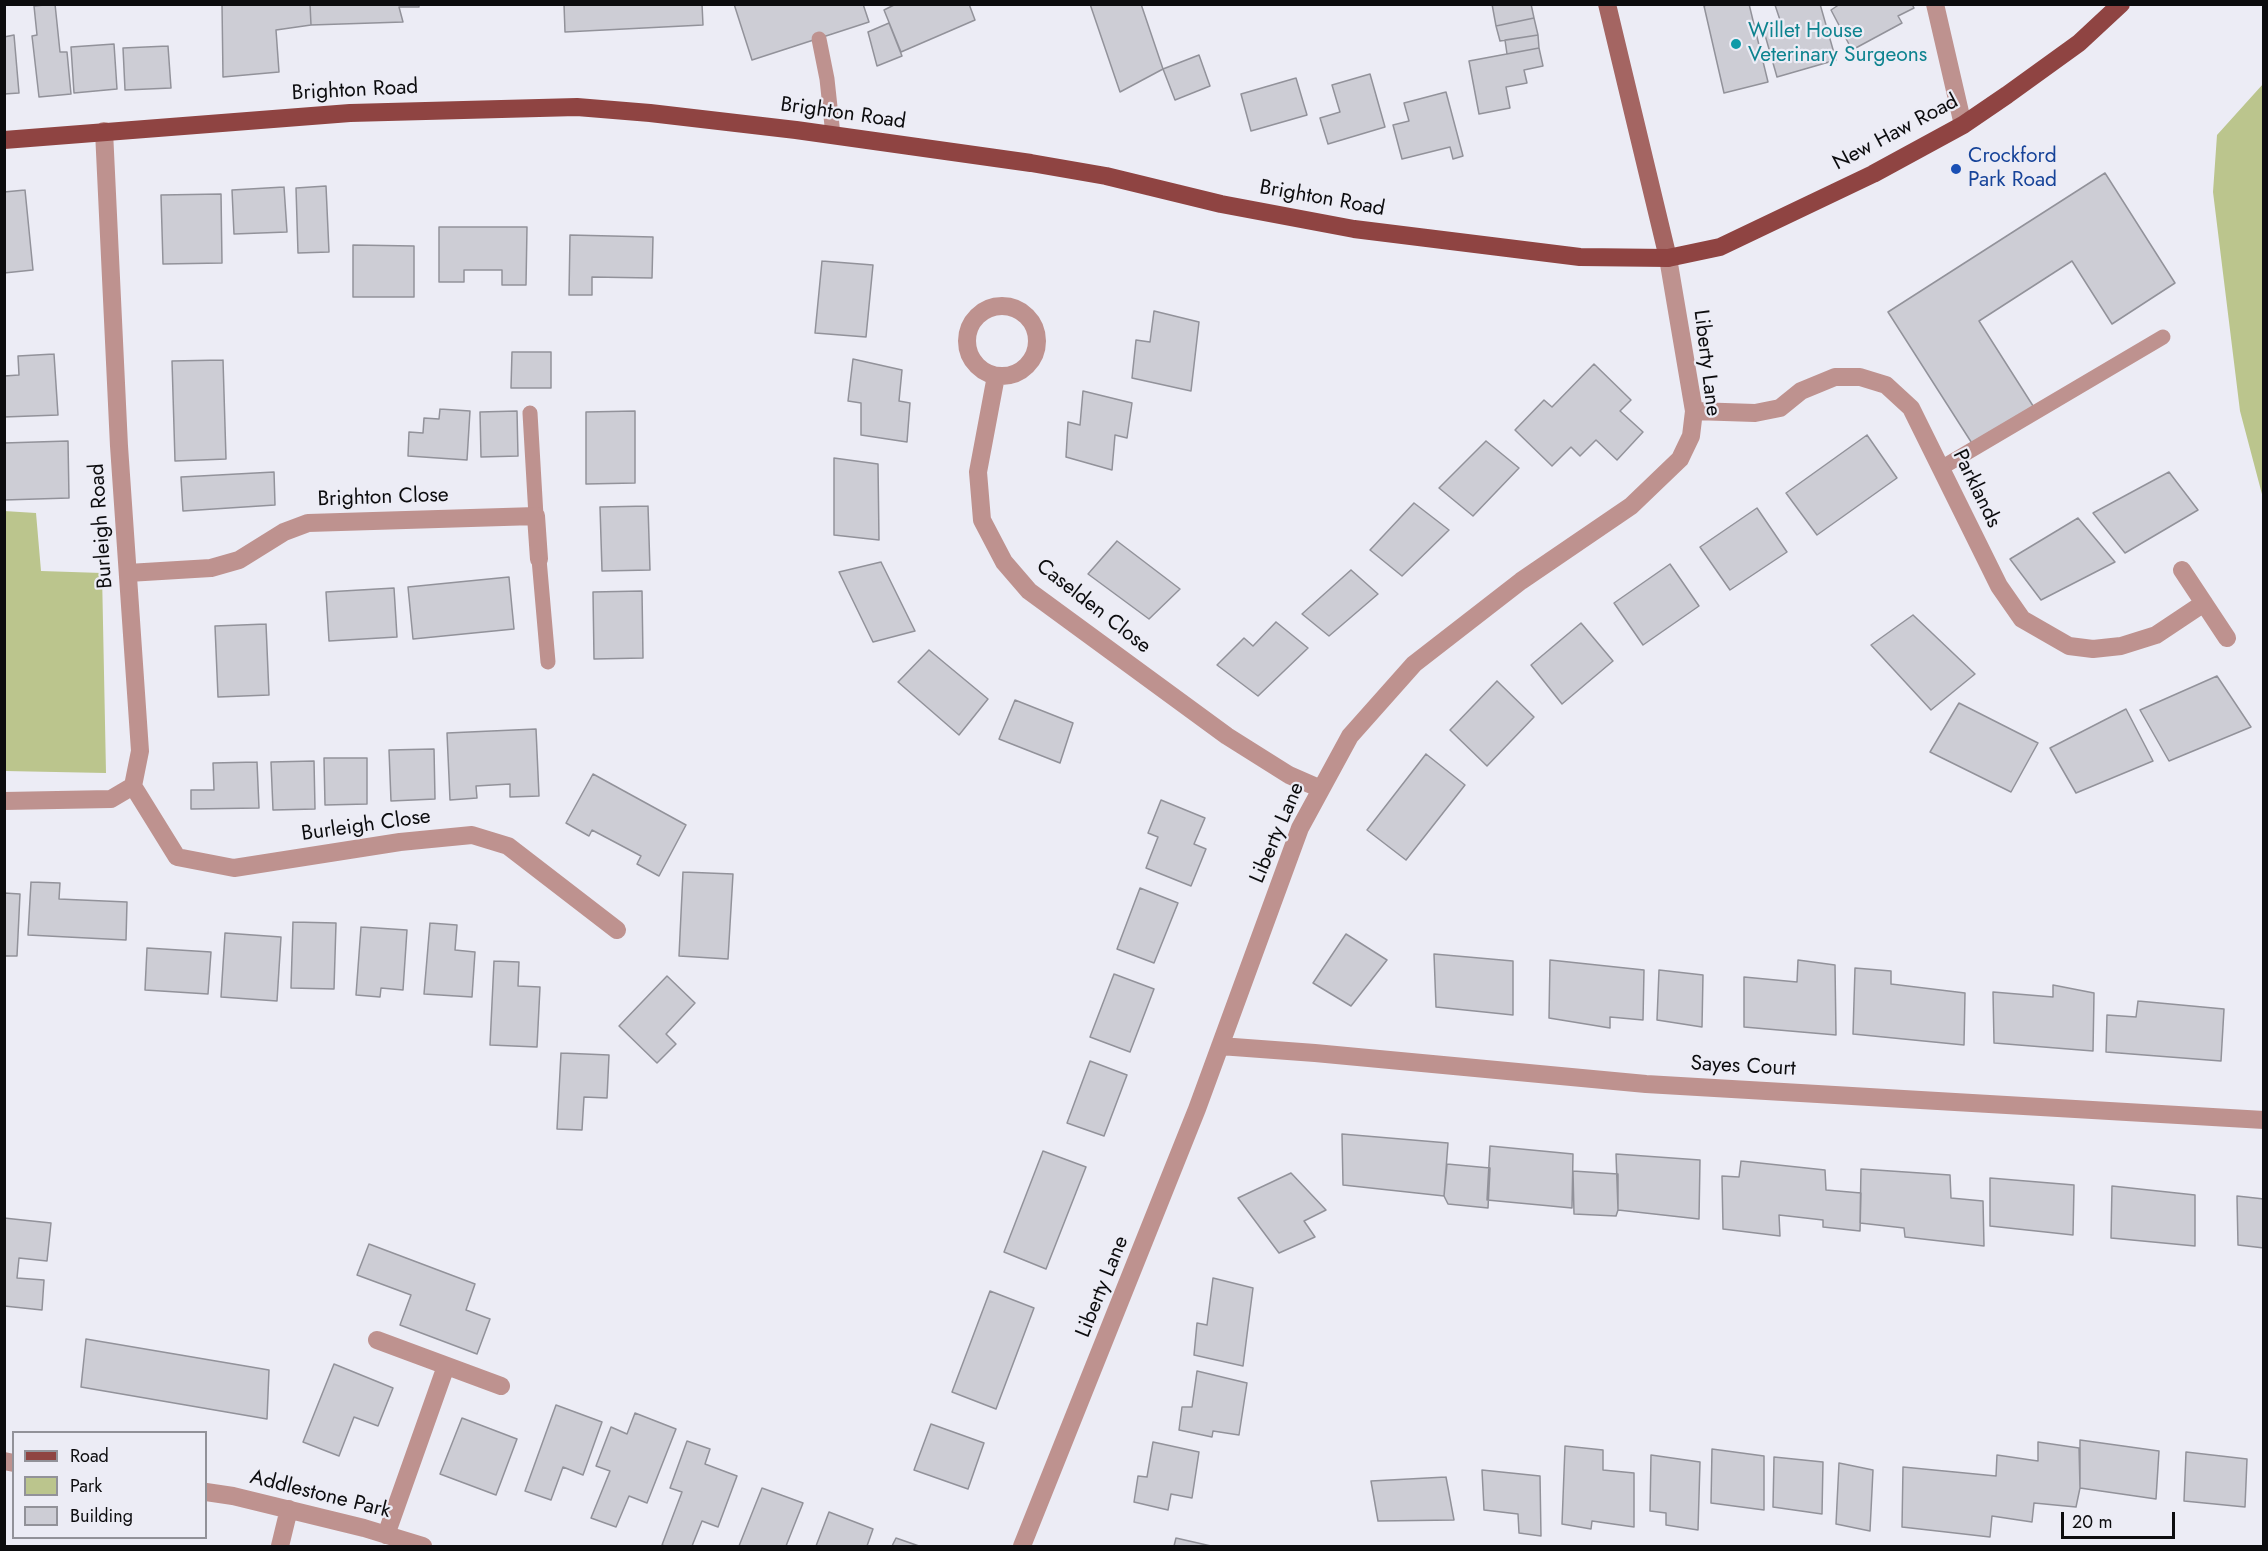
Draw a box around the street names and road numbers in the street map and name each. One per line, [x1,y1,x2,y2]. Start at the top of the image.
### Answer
street label: Brighton Road [291,75,419,107]
street label: New Haw Road [1829,89,1963,177]
street label: Brighton Road [779,93,907,135]
street label: Brighton Road [1258,176,1386,222]
street label: Liberty Lane [1687,308,1725,418]
street label: Parklands [1946,446,2006,532]
street label: Burleigh Road [85,462,119,590]
street label: Brighton Close [317,483,449,513]
street label: Caselden Close [1031,554,1155,660]
street label: Liberty Lane [1246,779,1310,887]
street label: Burleigh Close [300,804,432,848]
street label: Sayes Court [1690,1052,1796,1082]
street label: Liberty Lane [1071,1233,1135,1341]
street label: Addlestone Park [247,1465,393,1525]

